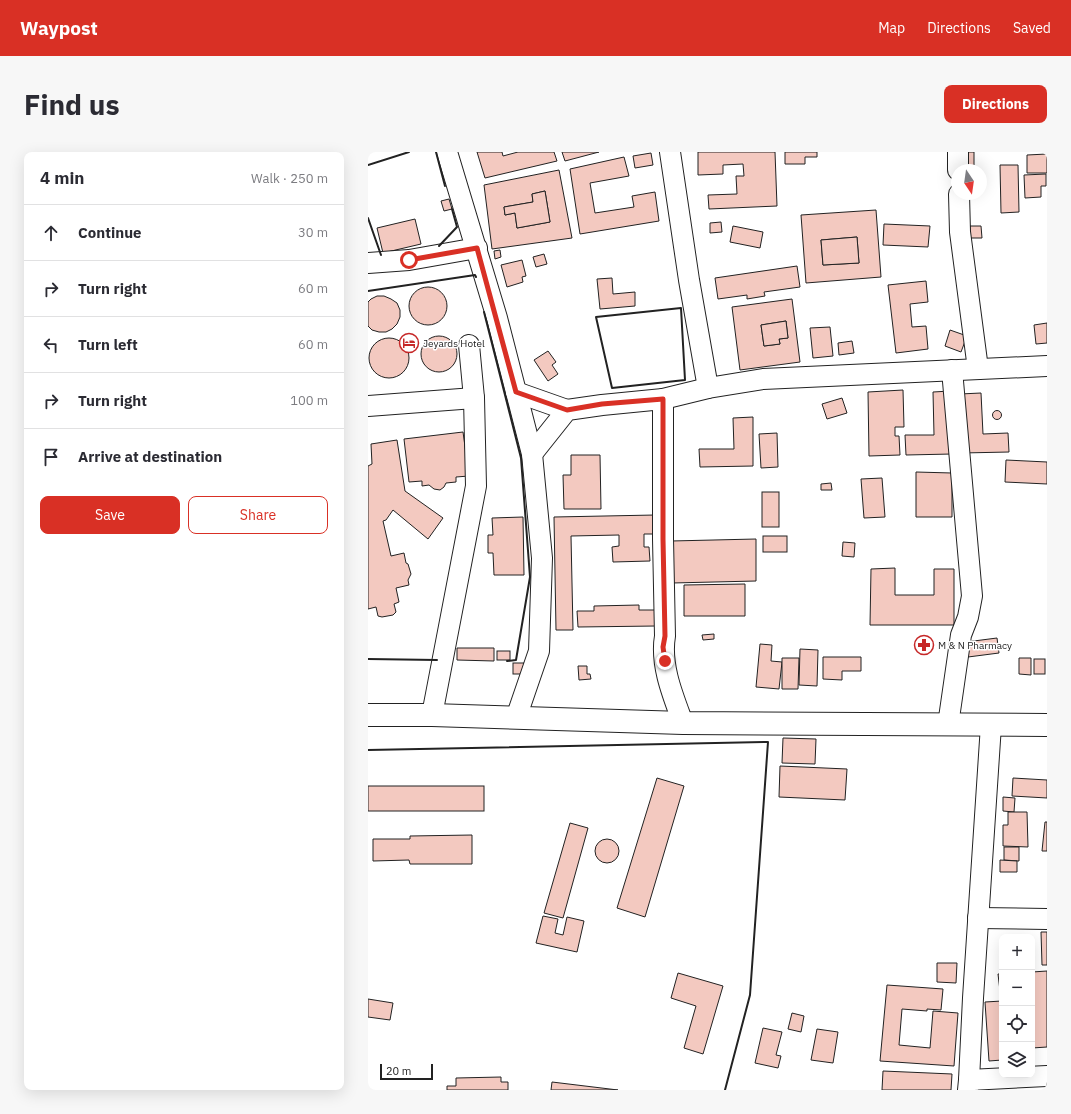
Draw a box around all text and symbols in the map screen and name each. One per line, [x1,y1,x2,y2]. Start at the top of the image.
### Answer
text: Waypost [20,16,98,40]
text: Map [878,19,905,37]
text: Directions [927,19,991,37]
text: Saved [1013,19,1051,37]
button: Directions [944,85,1047,123]
text: Find us [24,86,120,123]
north arrow [951,164,987,200]
text: 4 min [40,167,84,189]
text: Walk · 250 m [251,170,328,187]
icon: ahead [40,222,62,244]
text: Continue [78,223,142,242]
text: 30 m [298,224,328,241]
route start [400,251,418,269]
icon: right [40,278,62,300]
text: Turn right [78,279,147,298]
text: 60 m [298,280,328,297]
hotel icon: Jeyards Hotel [398,332,420,354]
icon: left [40,334,62,356]
text: Turn left [78,335,138,354]
text: 60 m [298,336,328,353]
place label: Jeyards Hotel [423,337,485,350]
icon: right [40,390,62,412]
text: Turn right [78,391,147,410]
text: 100 m [290,392,328,409]
icon: arrive [40,446,62,468]
text: Arrive at destination [78,447,222,466]
button: Save [40,496,180,534]
button: Share [188,496,328,534]
pharmacy icon: M & N Pharmacy [913,634,935,656]
place label: M & N Pharmacy [938,639,1012,652]
route end [656,652,674,670]
map controls [999,934,1035,1078]
button: + [999,934,1035,970]
button: − [999,970,1035,1006]
button: locate [999,1006,1035,1042]
button: layers [999,1042,1035,1078]
scale bar [380,1062,433,1081]
text: 20 m [386,1064,411,1078]

